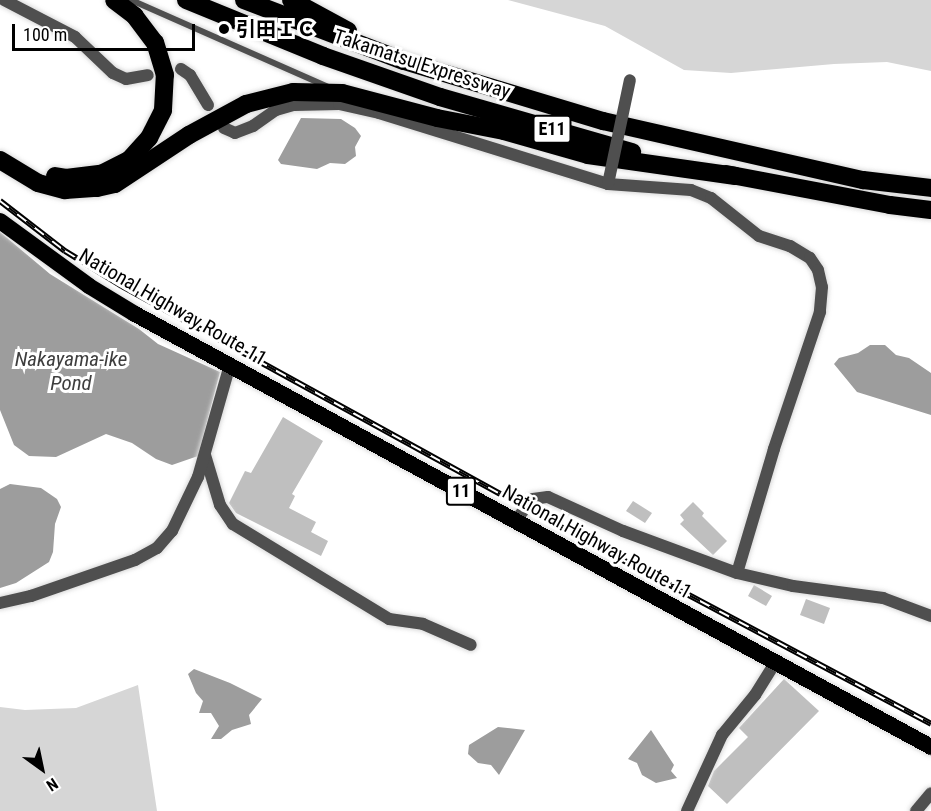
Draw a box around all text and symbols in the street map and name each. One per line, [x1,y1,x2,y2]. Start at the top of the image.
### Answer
scale bar [15,12,198,50]
place label: 引田ＩＣ [236,17,316,41]
marker: 引田ＩＣ [217,22,231,36]
text: 100 m [23,24,67,45]
street label: Takamatsu Expressway [331,24,513,104]
road number: E11 [531,114,573,144]
street label: National Highway Route 11 [75,243,271,371]
water label: Nakayama-ike Pond [15,346,127,396]
road number: 11 [444,476,478,506]
street label: National Highway Route 11 [498,480,696,604]
north arrow [12,739,72,799]
text: N [43,774,61,795]

